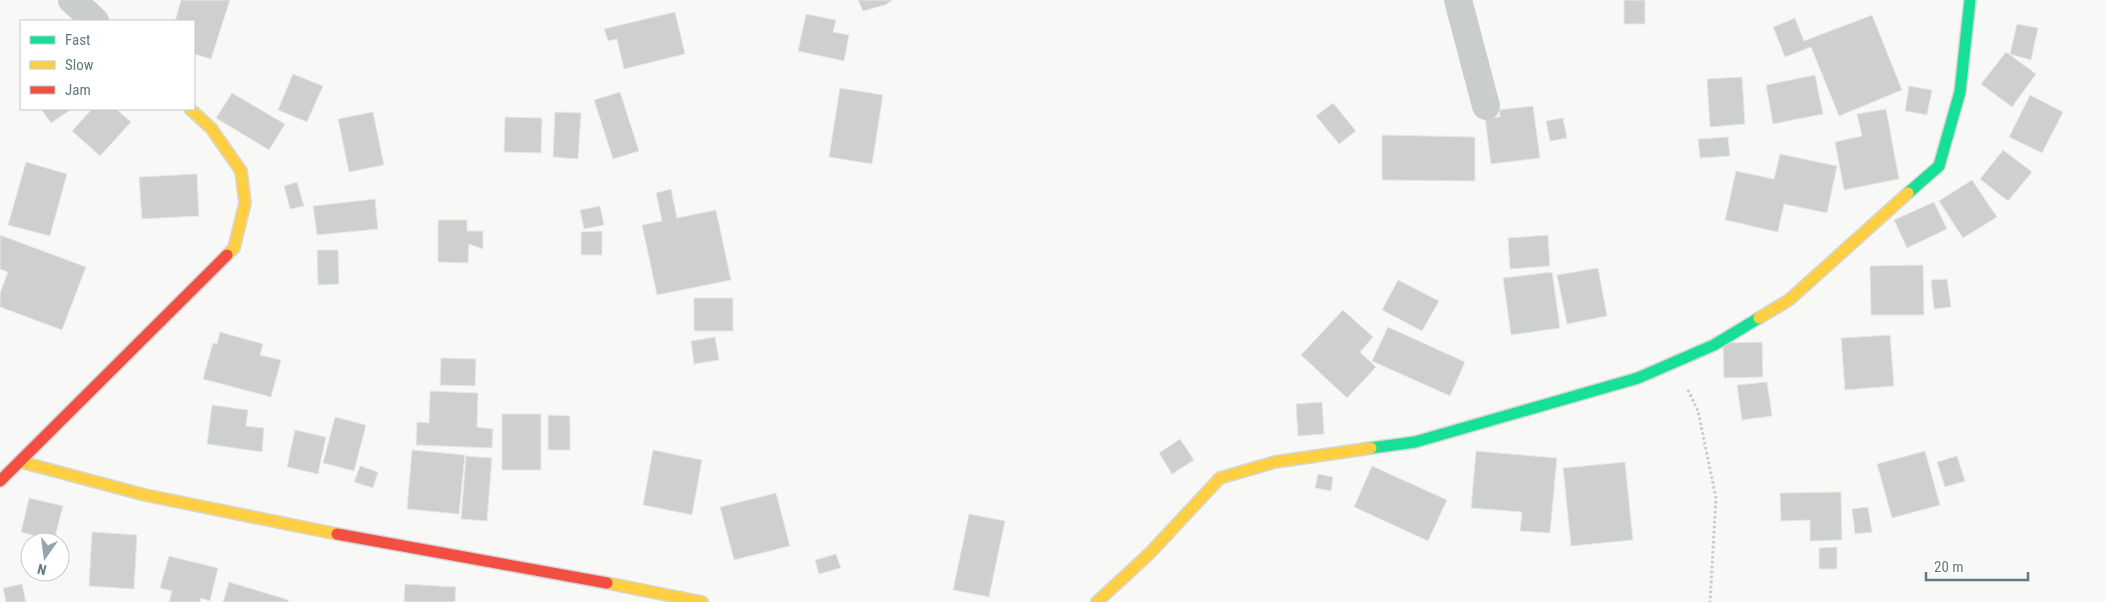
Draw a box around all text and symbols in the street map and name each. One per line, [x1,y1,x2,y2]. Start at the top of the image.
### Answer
legend [20,20,195,110]
text: Fast [65,31,90,49]
text: Slow [65,56,94,74]
text: Jam [65,81,91,99]
north arrow [20,532,70,582]
scale bar [1926,550,2028,582]
text: 20 m [1934,558,1964,576]
text: N [36,561,48,578]

